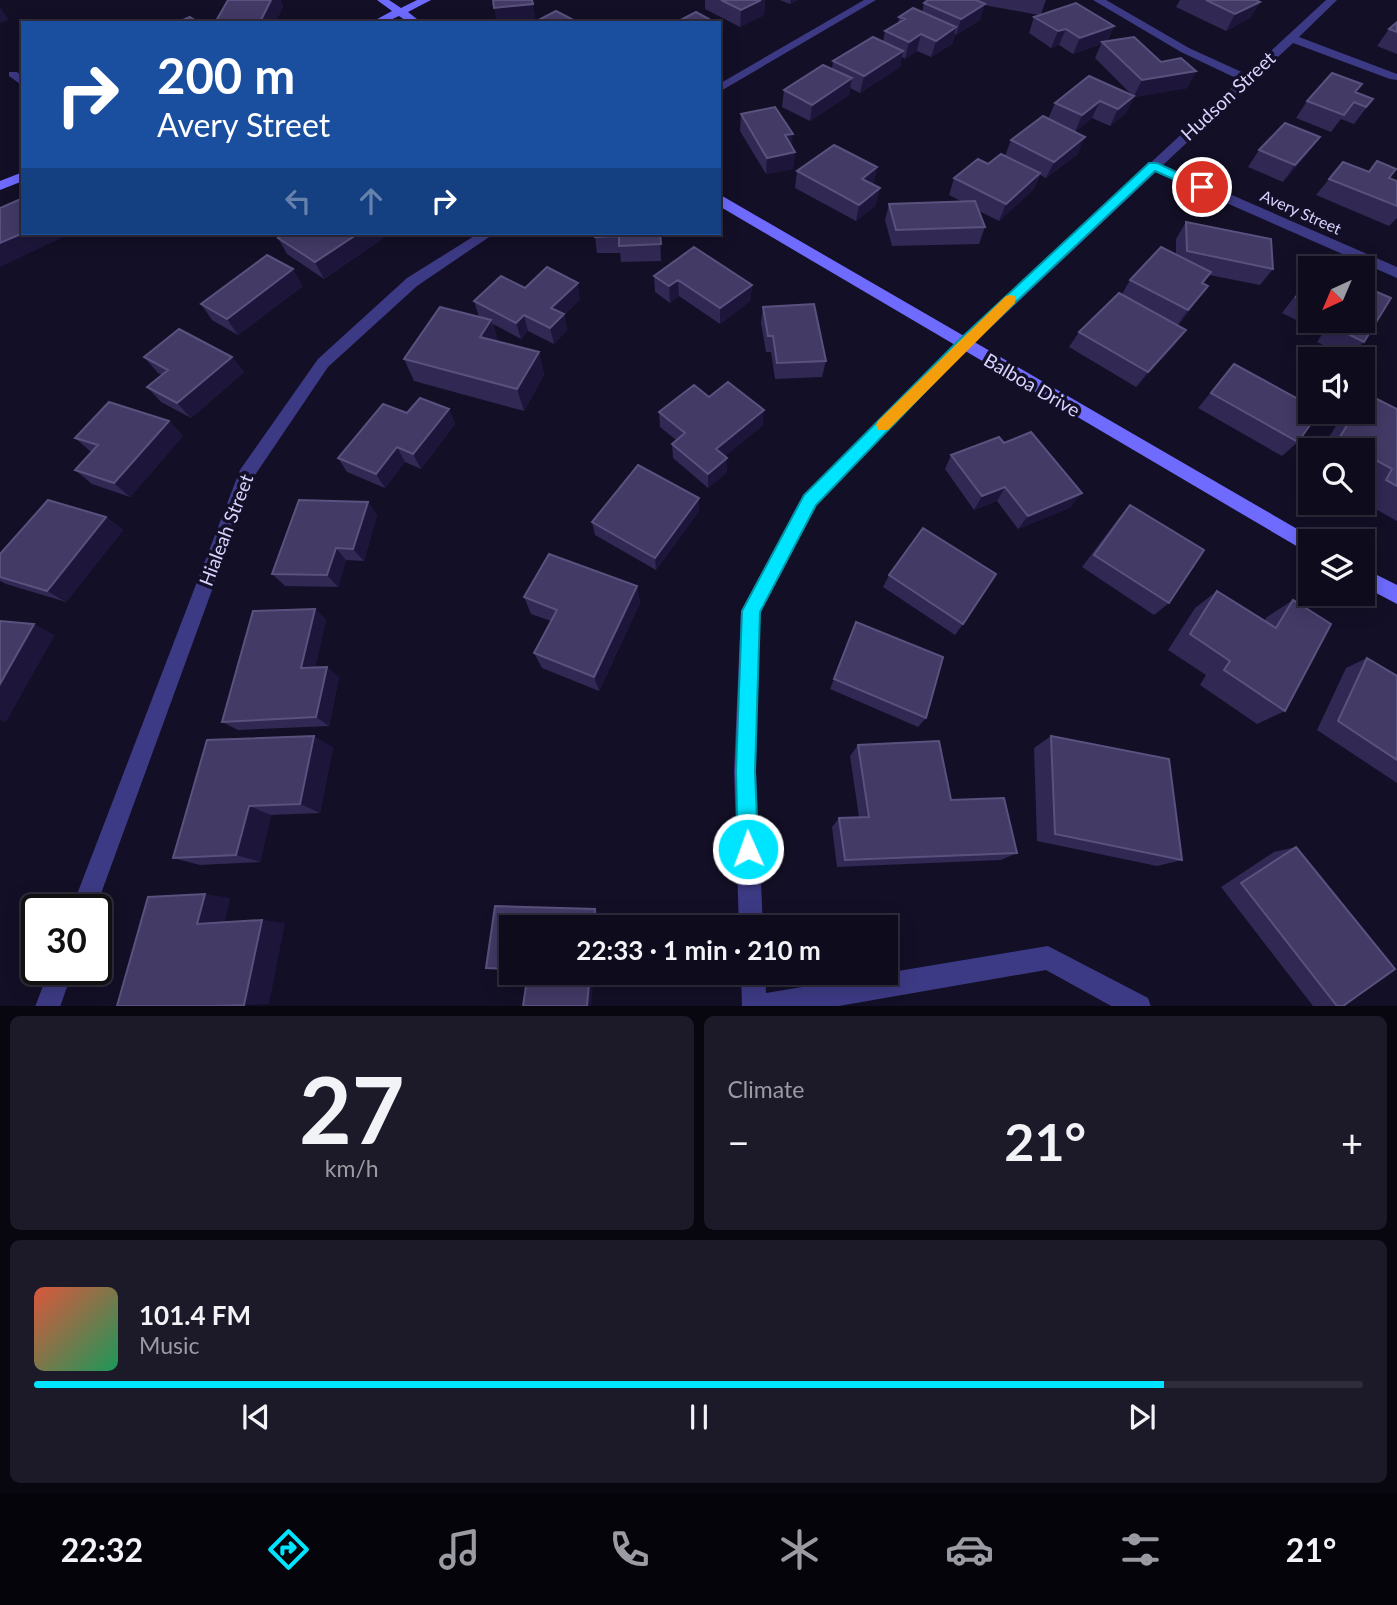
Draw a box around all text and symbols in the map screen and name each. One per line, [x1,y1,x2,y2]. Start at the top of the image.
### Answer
text: 200 m [157,46,295,104]
street label: Hudson Street [1176,46,1280,145]
icon: right [42,49,133,140]
text: Avery Street [157,105,330,144]
pin [1172,157,1232,217]
icon: arrive [1183,168,1221,206]
icon: left [279,182,317,220]
icon: ahead [352,182,390,220]
icon: right [425,182,463,220]
street label: Avery Street [1258,185,1345,238]
north arrow [1298,256,1376,332]
map controls [1298,256,1375,606]
button: sound [1298,347,1375,424]
street label: Balboa Drive [980,348,1084,421]
button: search [1298,438,1375,515]
street label: Hialeah Street [194,471,257,589]
button: layers [1298,529,1375,606]
position arrow [711,812,785,886]
speed limit sign: 30 [21,894,112,985]
text: 22:33 · 1 min · 210 m [576,934,821,966]
text: 27 [299,1054,405,1163]
text: Climate [728,1075,804,1103]
text: 21° [1004,1110,1086,1172]
text: − [728,1119,750,1165]
text: + [1341,1119,1363,1165]
text: km/h [325,1154,379,1182]
text: 101.4 FM [139,1299,251,1331]
text: Music [139,1331,199,1359]
icon: previous [237,1398,275,1436]
icon: pause [680,1398,718,1436]
icon: next [1123,1398,1161,1436]
icon: directions [264,1525,313,1574]
icon: music [435,1525,484,1574]
icon: phone [605,1525,654,1574]
icon: climate [775,1525,824,1574]
icon: car [945,1525,994,1574]
icon: filters [1116,1525,1165,1574]
text: 22:32 [61,1530,143,1569]
text: 21° [1286,1530,1336,1569]

